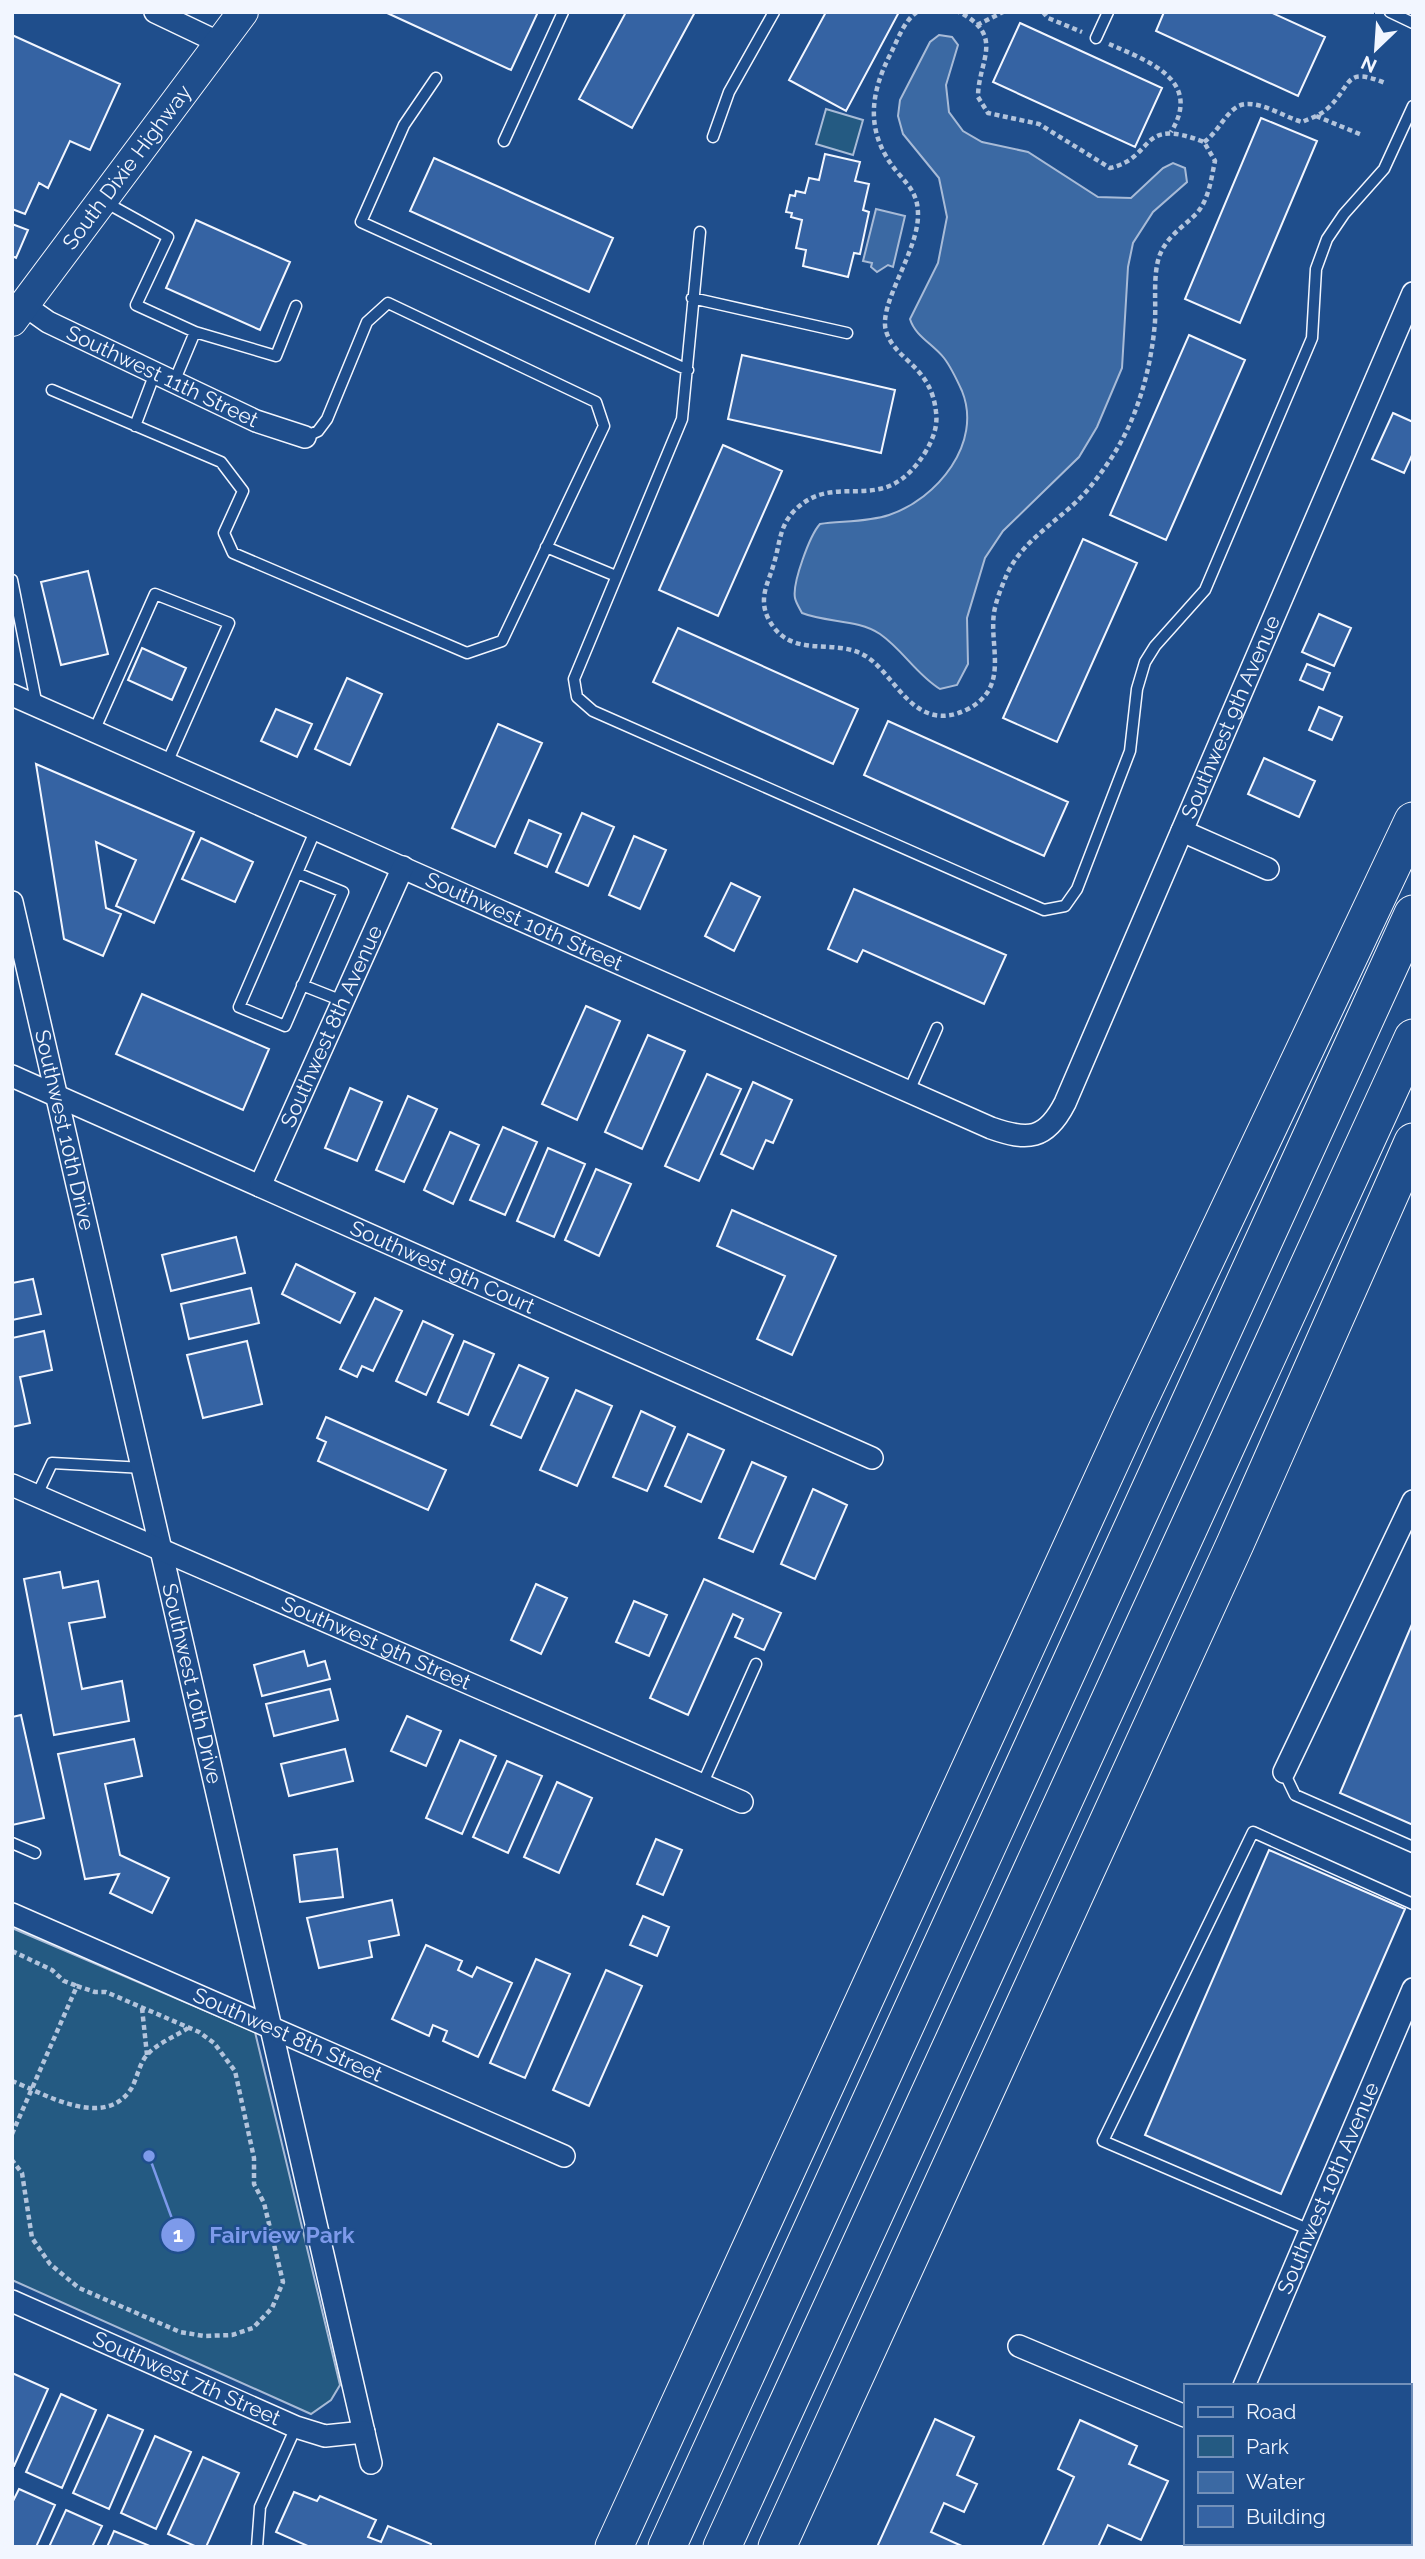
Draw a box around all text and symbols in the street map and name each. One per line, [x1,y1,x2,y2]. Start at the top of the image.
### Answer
north arrow [1341,14,1411,84]
text: N [1358,51,1380,77]
street label: South Dixie Highway [57,80,196,254]
street label: Southwest 11th Street [63,320,262,432]
street label: Southwest 9th Avenue [1176,612,1285,822]
street label: Southwest 10th Street [422,867,627,976]
street label: Southwest 8th Avenue [275,921,387,1131]
street label: Southwest 10th Drive [30,1027,100,1233]
street label: Southwest 9th Court [347,1215,539,1319]
street label: Southwest 10th Drive [157,1581,227,1786]
street label: Southwest 9th Street [278,1591,475,1695]
street label: Southwest 8th Street [190,1982,386,2087]
street label: Southwest 10th Avenue [1272,2078,1384,2298]
callout: Fairview Park [160,2213,369,2257]
text: Fairview Park [209,2221,355,2248]
text: 1 [173,2222,183,2247]
street label: Southwest 7th Street [89,2326,284,2430]
legend [1184,2384,1411,2545]
text: Road [1246,2399,1296,2424]
text: Park [1246,2434,1289,2459]
text: Water [1246,2469,1305,2494]
text: Building [1246,2504,1326,2529]

